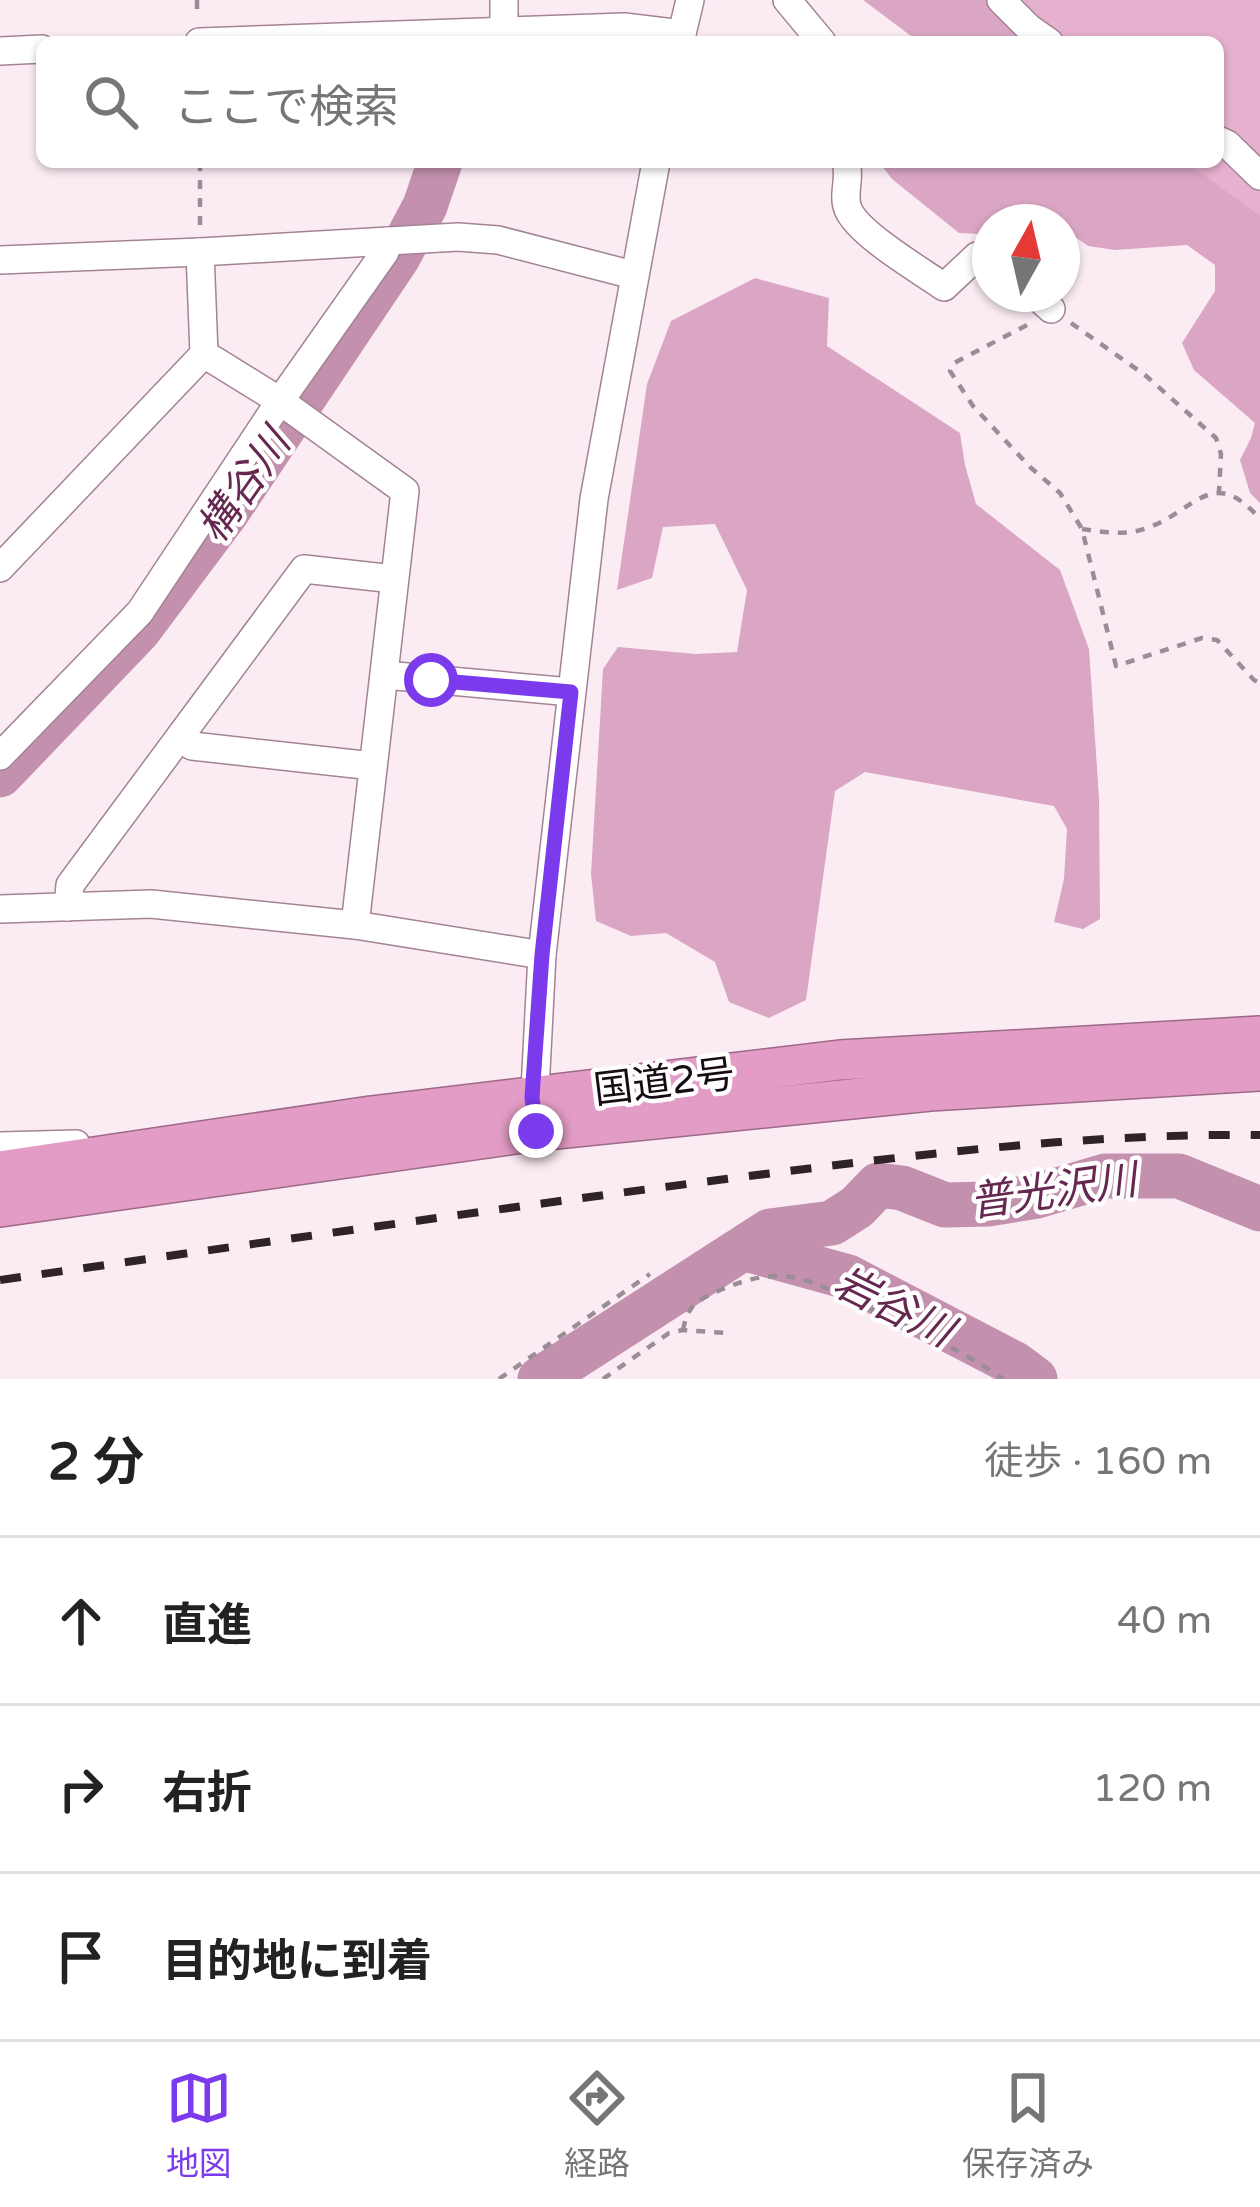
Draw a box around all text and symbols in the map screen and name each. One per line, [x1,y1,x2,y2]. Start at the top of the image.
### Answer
search box [36,36,1224,168]
icon: search [78,69,144,135]
text: ここで検索 [174,81,399,135]
north arrow [972,204,1080,312]
water label: 構谷川 [187,416,304,552]
route start [404,653,458,707]
street label: 国道2号 [591,1051,737,1114]
route end [509,1104,563,1158]
water label: 普光沢川 [966,1154,1144,1228]
water label: 岩谷川 [826,1257,965,1360]
text: 2 分 [48,1432,144,1494]
text: 徒歩 · 160 m [984,1438,1212,1485]
icon: ahead [48,1588,114,1654]
text: 40 m [1117,1597,1212,1644]
text: 直進 [162,1599,252,1653]
icon: right [48,1756,114,1822]
text: 120 m [1093,1765,1212,1812]
text: 右折 [162,1767,252,1821]
icon: arrive [48,1924,114,1990]
text: 目的地に到着 [162,1935,432,1989]
tab: 地図 [166,2065,232,2185]
tab: 経路 [564,2065,630,2185]
tab: 保存済み [962,2065,1094,2185]

